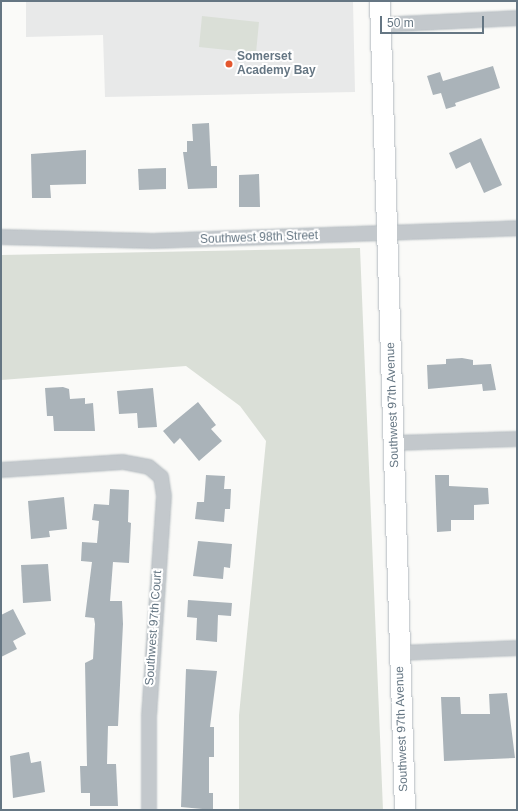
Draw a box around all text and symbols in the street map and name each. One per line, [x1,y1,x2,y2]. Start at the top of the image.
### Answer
scale bar [382,8,486,34]
text: 50 m [387,16,414,30]
place label: Somerset Academy Bay [237,50,316,78]
marker: Somerset Academy Bay [224,59,234,69]
street label: Southwest 98th Street [200,229,318,247]
street label: Southwest 97th Avenue [384,342,402,468]
street label: Southwest 97th Court [143,570,165,686]
street label: Southwest 97th Avenue [393,666,411,792]

